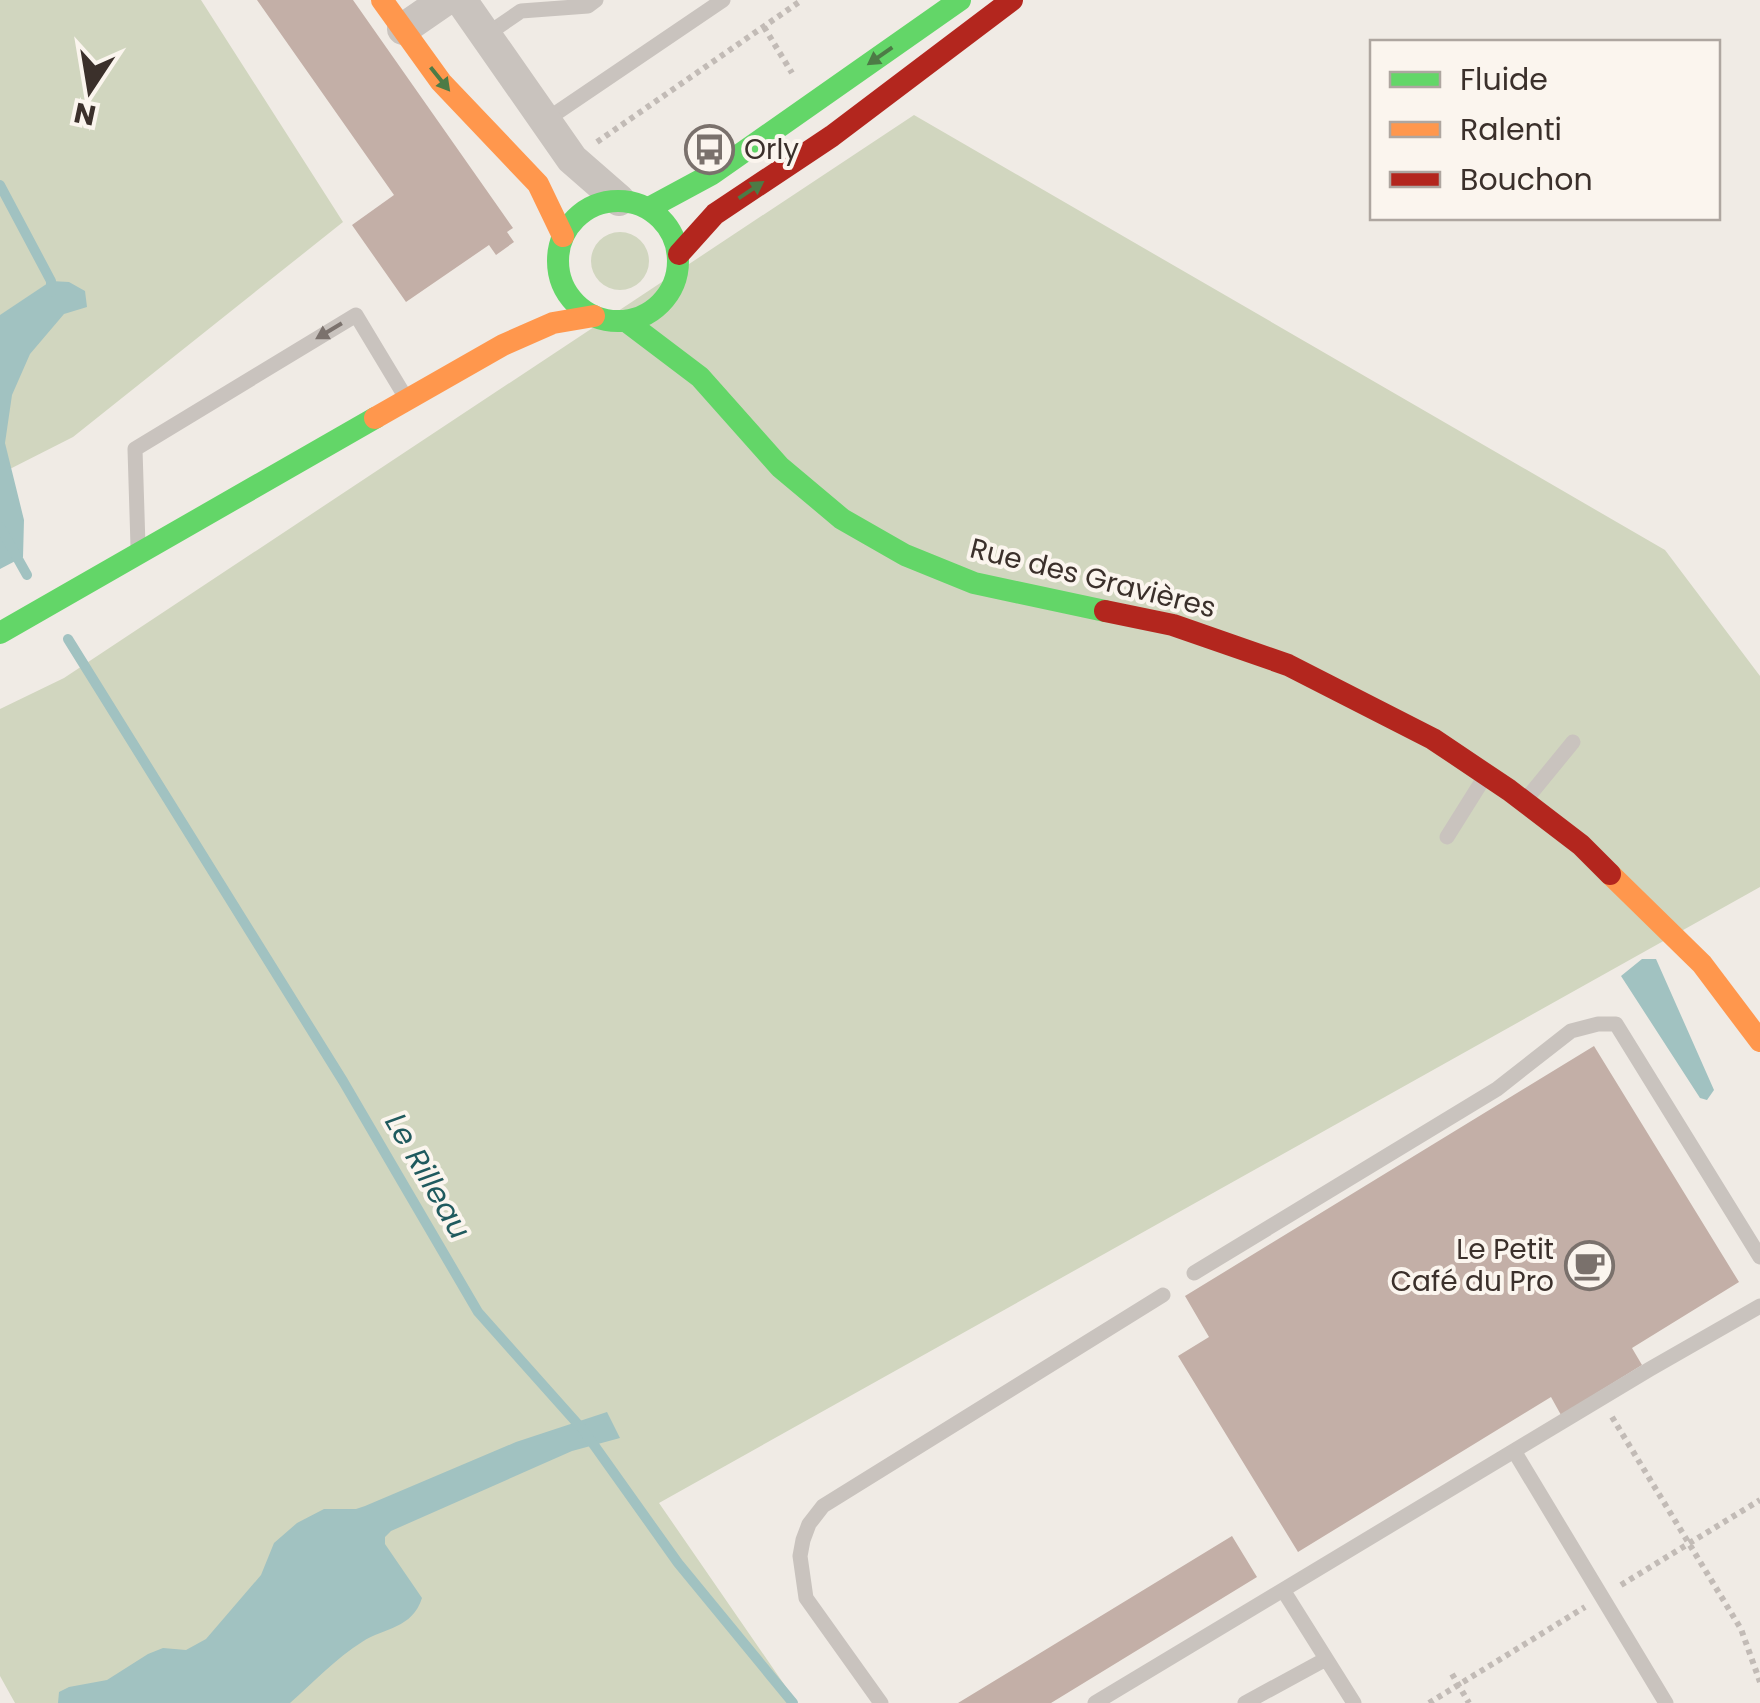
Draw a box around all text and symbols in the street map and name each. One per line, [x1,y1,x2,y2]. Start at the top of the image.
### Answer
north arrow [40,40,140,140]
legend [1370,40,1720,220]
one-way arrow [867,46,893,65]
text: Fluide [1460,58,1548,101]
one-way arrow [429,66,450,91]
text: N [71,93,99,135]
text: Ralenti [1460,108,1562,151]
bus stop icon: Orly [683,123,735,175]
place label: Orly [744,130,799,169]
text: Bouchon [1460,158,1593,201]
one-way arrow [738,181,765,199]
one-way arrow [315,322,343,339]
street label: Rue des Gravières [966,529,1220,627]
water label: Le Rilleau [375,1105,481,1247]
place label: Le Petit Café du Pro [1391,1230,1554,1301]
cafe icon: Le Petit Café du Pro [1563,1239,1615,1291]

